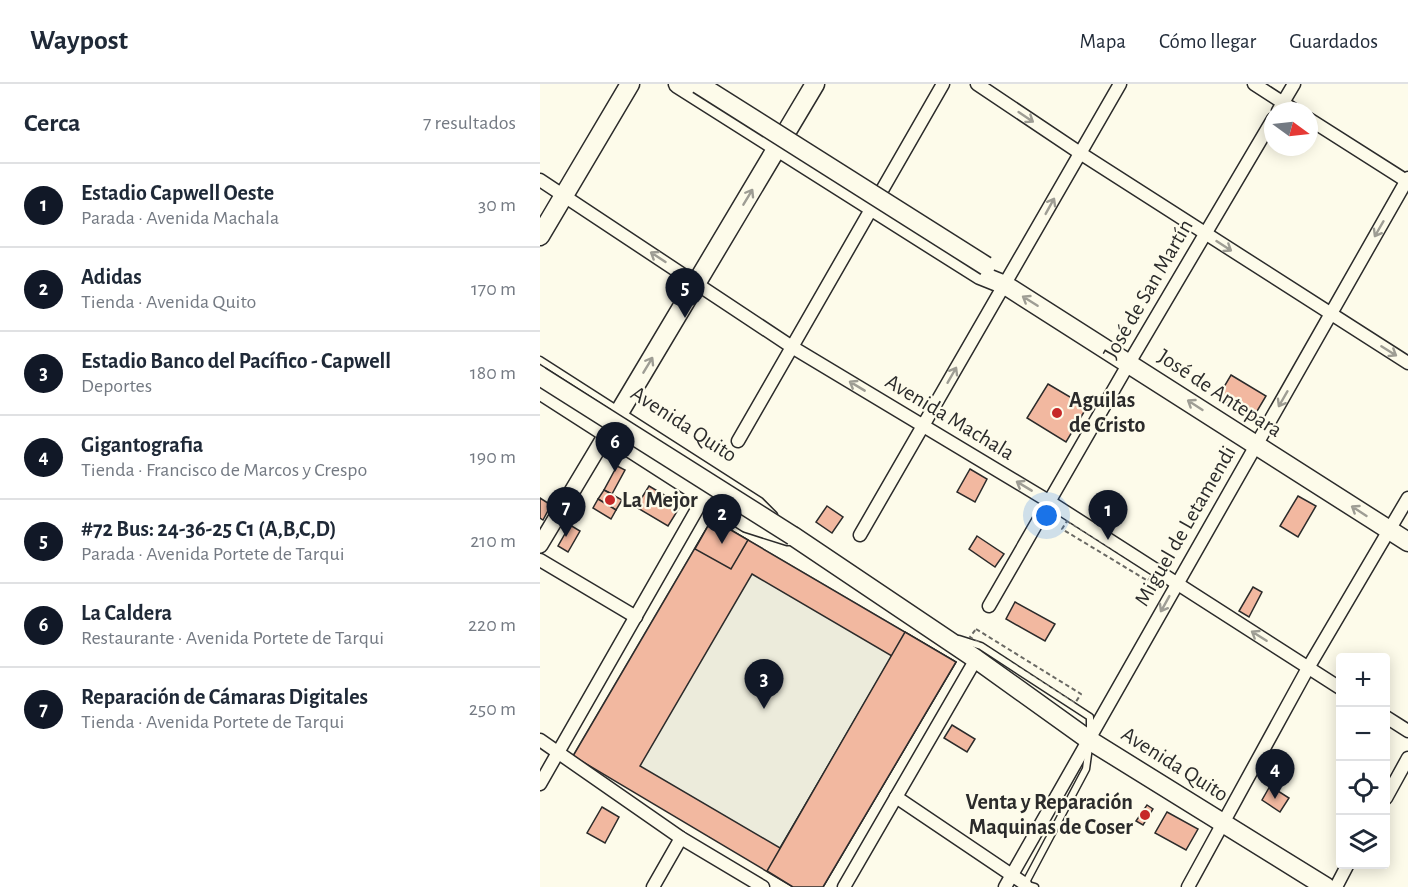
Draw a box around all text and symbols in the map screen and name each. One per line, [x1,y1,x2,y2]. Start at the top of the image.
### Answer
text: Waypost [30,27,128,55]
text: Mapa [1080,31,1126,52]
text: Cómo llegar [1159,31,1256,52]
text: Guardados [1289,31,1378,52]
north arrow [1264,102,1318,156]
text: Cerca [24,110,81,136]
one-way arrow [1017,111,1034,123]
text: 7 resultados [423,113,516,133]
text: Estadio Capwell Oeste [81,182,274,204]
one-way arrow [743,189,755,206]
text: 1 [40,195,47,215]
text: 30 m [478,195,516,215]
one-way arrow [1044,198,1056,215]
text: Parada · Avenida Machala [81,208,279,228]
street label: José de San Martín [1099,216,1197,362]
one-way arrow [1373,220,1385,237]
one-way arrow [1215,241,1232,253]
one-way arrow [650,251,667,263]
text: Adidas [81,266,142,288]
pin: 5 [666,268,704,318]
text: 2 [39,279,48,299]
text: 170 m [471,279,516,299]
text: Tienda · Avenida Quito [81,292,256,312]
one-way arrow [1022,294,1039,306]
street label: José de Antepara [1154,345,1286,441]
one-way arrow [1380,346,1397,358]
text: Estadio Banco del Pacífico - Capwell [81,350,391,372]
one-way arrow [642,357,654,374]
text: 3 [39,363,48,383]
text: 180 m [470,363,516,383]
one-way arrow [947,367,959,384]
street label: Avenida Machala [882,370,1018,464]
text: Deportes [81,376,152,396]
one-way arrow [849,379,866,391]
street label: Avenida Quito [627,382,741,466]
place label: Aguilas de Cristo [1069,389,1145,436]
one-way arrow [1277,389,1288,407]
one-way arrow [1186,399,1203,412]
marker: Aguilas de Cristo [1050,406,1064,420]
pin: 6 [596,422,634,472]
text: Gigantografia [81,434,203,456]
street label: Miguel de Letamendi [1130,442,1240,610]
text: 4 [38,447,49,467]
text: 190 m [470,447,516,467]
text: Tienda · Francisco de Marcos y Crespo [81,460,367,480]
one-way arrow [1016,480,1033,492]
pin: 7 [546,488,586,537]
place label: La Mejor [622,489,698,512]
pin: 1 [1088,490,1128,540]
marker: La Mejor [603,493,617,507]
pin: 2 [702,494,741,544]
your location [1032,501,1061,530]
one-way arrow [1351,504,1368,516]
text: #72 Bus: 24-36-25 C1 (A,B,C,D) [81,518,337,540]
text: 5 [39,531,48,551]
text: 210 m [470,531,516,551]
text: Parada · Avenida Portete de Tarqui [81,544,344,564]
one-way arrow [1159,595,1171,612]
text: La Caldera [81,602,172,624]
text: 6 [39,615,48,635]
text: 220 m [468,615,516,635]
text: Restaurante · Avenida Portete de Tarqui [81,628,384,648]
one-way arrow [1251,630,1268,642]
map controls [1336,653,1390,869]
button: + [1336,653,1390,707]
pin: 3 [744,660,784,709]
text: Reparación de Cámaras Digitales [81,686,368,708]
text: 7 [39,699,48,719]
text: 250 m [469,699,516,719]
button: − [1336,707,1390,761]
text: Tienda · Avenida Portete de Tarqui [81,712,344,732]
street label: Avenida Quito [1118,722,1232,806]
pin: 4 [1256,750,1294,799]
button: locate [1336,761,1390,815]
place label: Venta y Reparación Maquinas de Coser [966,791,1133,838]
marker: Venta y Reparación Maquinas de Coser [1138,808,1152,822]
button: layers [1336,815,1390,869]

